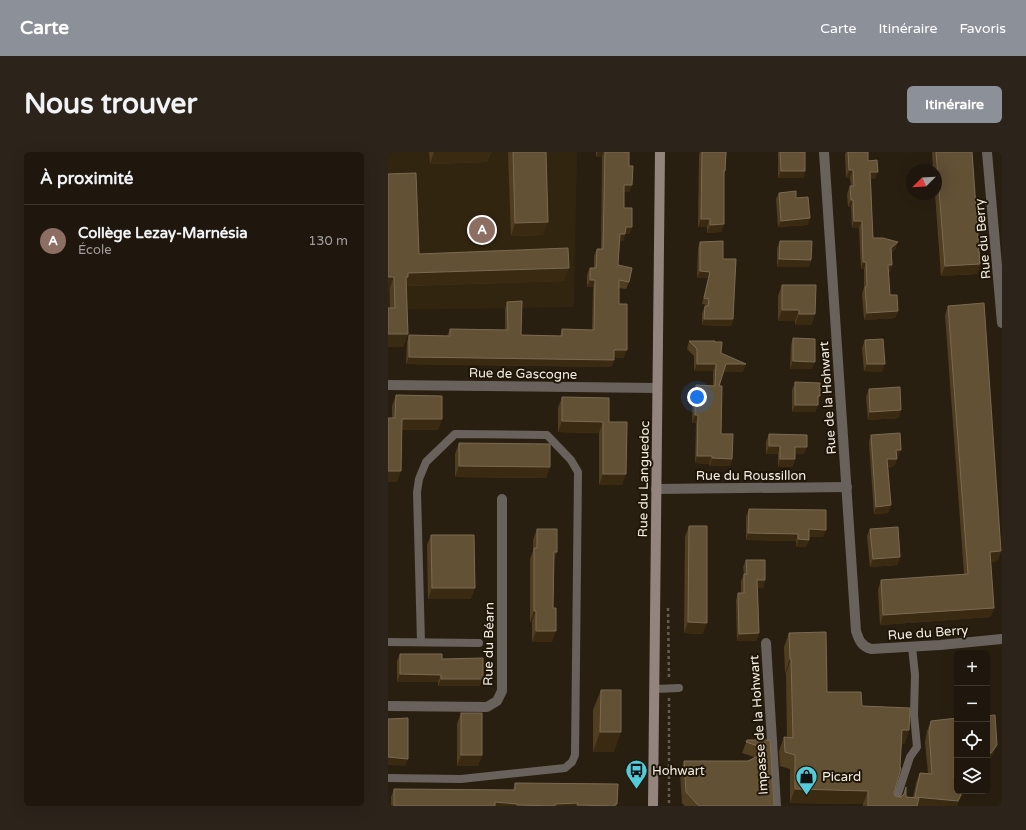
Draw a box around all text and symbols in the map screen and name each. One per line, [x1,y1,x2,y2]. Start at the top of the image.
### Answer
text: Carte [20,17,69,39]
text: Carte [820,20,856,37]
text: Itinéraire [878,20,937,37]
text: Favoris [959,20,1006,37]
button: Itinéraire [907,86,1002,123]
text: Nous trouver [24,87,197,121]
north arrow [906,164,942,200]
text: À proximité [40,168,133,189]
street label: Rue du Berry [972,198,994,280]
pin: A [469,215,495,245]
text: Collège Lezay-Marnésia [78,224,248,242]
text: A [48,233,58,249]
text: 130 m [308,233,348,249]
text: École [78,242,112,258]
street label: Rue de la Hohwart [816,341,840,455]
street label: Rue de Gascogne [469,365,577,383]
your location [687,387,707,407]
street label: Rue du Languedoc [635,420,653,537]
street label: Rue du Roussillon [696,468,806,484]
street label: Rue du Béarn [480,602,498,686]
street label: Rue du Berry [887,622,969,644]
map controls [954,650,990,794]
button: + [954,650,990,686]
street label: Impasse de la Hohwart [746,655,772,795]
button: − [954,686,990,722]
button: locate [954,722,990,758]
bus stop icon: Hohwart [624,757,650,790]
button: layers [954,758,990,794]
place label: Hohwart [652,763,705,779]
shop icon: Picard [793,763,819,796]
place label: Picard [822,769,861,785]

